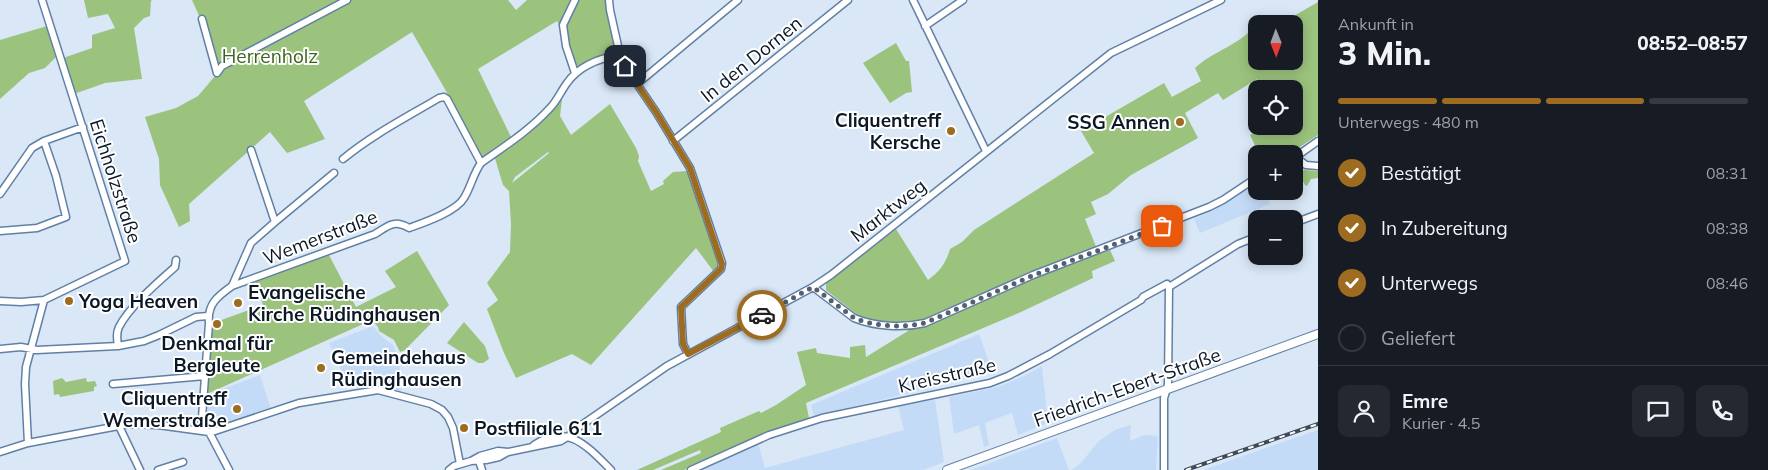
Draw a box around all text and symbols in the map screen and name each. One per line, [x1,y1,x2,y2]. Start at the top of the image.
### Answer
street label: In den Dornen [696,11,806,107]
text: Ankunft in [1338,14,1414,34]
north arrow [1248,15,1302,70]
map controls [1248,15,1303,265]
text: 08:52–08:57 [1637,31,1748,55]
text: 3 Min. [1338,33,1431,73]
park label: Herrenholz [222,44,318,68]
pin [604,45,646,87]
icon: home [611,52,639,80]
button: locate [1248,80,1303,135]
place label: Cliquentreff Kersche [835,108,942,154]
place label: SSG Annen [1067,110,1170,134]
text: Unterwegs · 480 m [1338,112,1479,132]
street label: Eichholzstraße [85,116,147,246]
marker: SSG Annen [1174,116,1186,128]
marker: Cliquentreff Kersche [945,125,957,137]
button: + [1248,145,1303,200]
icon: check [1338,159,1366,187]
text: Bestätigt [1381,161,1461,185]
text: 08:31 [1706,163,1748,183]
street label: Marktweg [846,173,930,247]
street label: Wemerstraße [259,204,381,270]
pin [1141,205,1183,247]
button: − [1248,210,1303,265]
icon: bag [1148,212,1176,240]
icon: check [1338,214,1366,242]
text: In Zubereitung [1381,216,1508,240]
text: 08:38 [1706,218,1748,238]
icon: check [1338,269,1366,297]
text: Unterwegs [1381,271,1478,295]
text: 08:46 [1706,273,1748,293]
place label: Evangelische Kirche Rüdinghausen [248,280,440,326]
place label: Yoga Heaven [78,289,198,313]
courier [737,290,787,340]
marker: Yoga Heaven [63,295,75,307]
marker: Evangelische Kirche Rüdinghausen [232,297,244,309]
icon: car [748,301,776,329]
marker: Denkmal für Bergleute [211,318,223,330]
text: Geliefert [1381,326,1455,350]
place label: Denkmal für Bergleute [161,331,273,377]
street label: Friedrich-Ebert-Straße [1030,342,1224,432]
place label: Gemeindehaus Rüdinghausen [331,345,466,391]
street label: Kreisstraße [896,352,998,398]
marker: Gemeindehaus Rüdinghausen [315,362,327,374]
button: person [1338,385,1390,437]
button: chat [1632,385,1684,437]
button: phone [1696,385,1748,437]
place label: Cliquentreff Wemerstraße [103,386,228,432]
text: Emre [1402,389,1448,413]
marker: Cliquentreff Wemerstraße [231,403,243,415]
text: Kurier · 4.5 [1402,413,1480,433]
place label: Postfiliale 611 [474,416,602,440]
marker: Postfiliale 611 [458,422,470,434]

